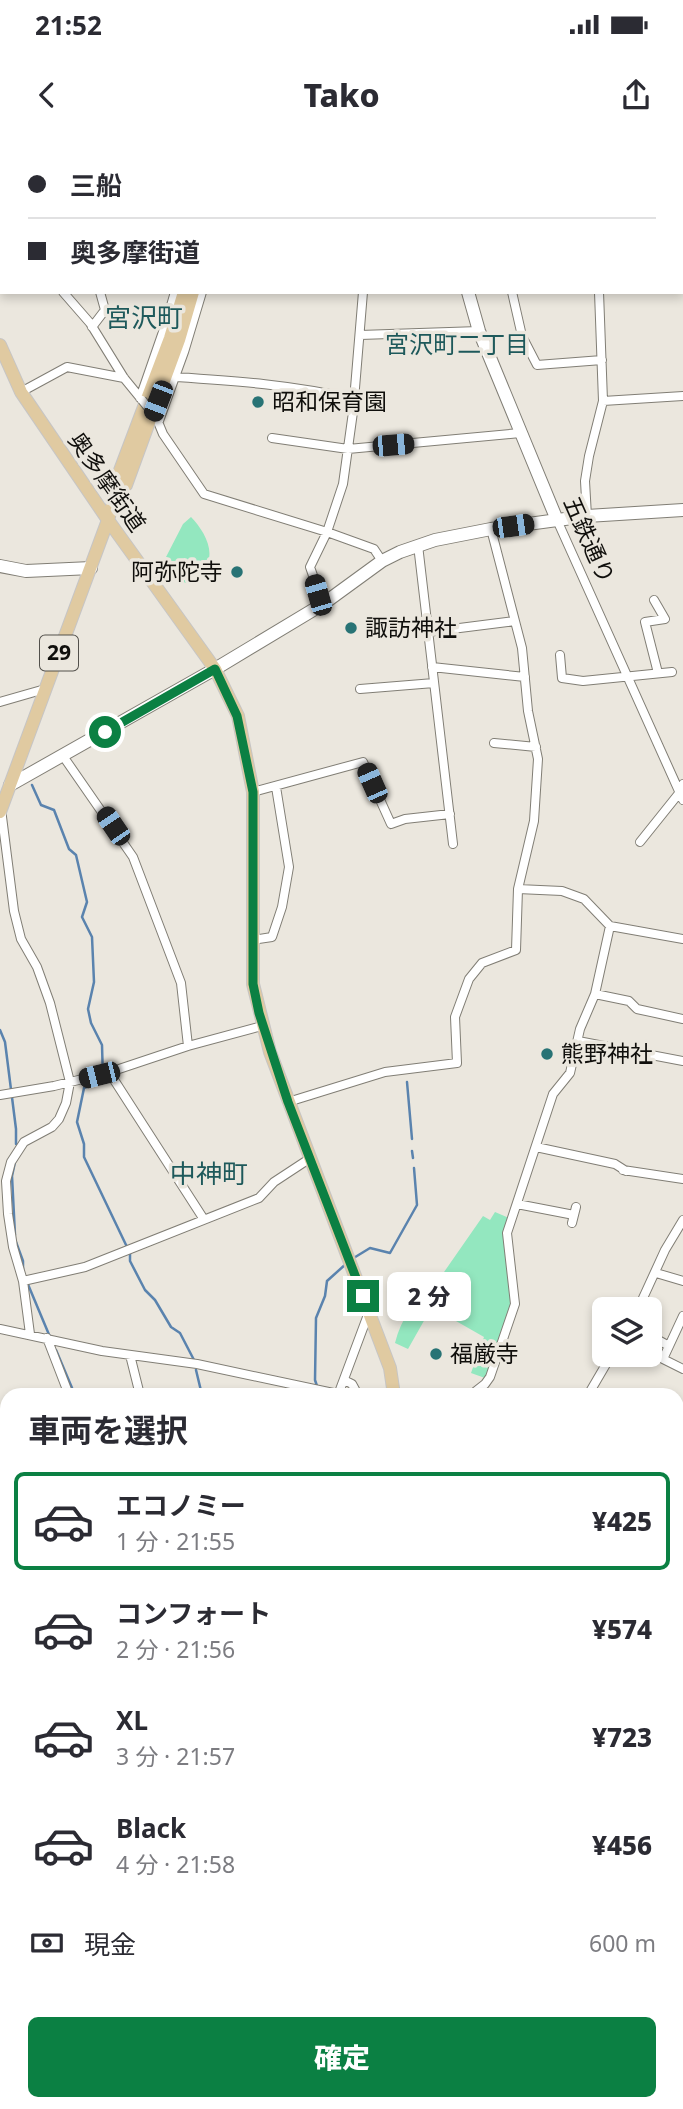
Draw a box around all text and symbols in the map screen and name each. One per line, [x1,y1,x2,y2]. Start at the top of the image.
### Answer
text: 21:52 [35,7,102,43]
text: Tako [303,73,380,116]
icon: back [28,76,66,114]
icon: share [617,76,655,114]
text: 三船 [70,167,122,203]
text: 奥多摩街道 [70,234,200,270]
district label: 宮沢町 [105,299,183,335]
district label: 宮沢町二丁目 [385,327,529,360]
car [141,378,176,424]
place label: 昭和保育園 [272,385,387,417]
marker: 昭和保育園 [250,394,266,410]
street label: 奥多摩街道 [62,425,154,538]
car [372,433,415,457]
street label: 五鉄通り [557,491,623,588]
car [491,513,536,539]
place label: 阿弥陀寺 [131,555,223,587]
marker: 阿弥陀寺 [229,564,245,580]
car [303,572,334,618]
place label: 諏訪神社 [365,611,457,643]
marker: 諏訪神社 [343,620,359,636]
road number: 29 [40,636,78,670]
route start [89,716,121,748]
car [354,760,391,806]
car [93,803,134,849]
place label: 熊野神社 [561,1037,653,1069]
marker: 熊野神社 [539,1046,555,1062]
car [77,1060,122,1090]
district label: 中神町 [170,1155,248,1191]
callout: 2 分 [388,1272,472,1320]
route end [347,1280,379,1312]
text: 2 分 [408,1280,450,1312]
map controls [592,1297,662,1367]
button: layers [592,1297,662,1367]
place label: 福厳寺 [450,1337,519,1369]
marker: 福厳寺 [428,1346,444,1362]
text: 車両を選択 [28,1408,188,1451]
text: エコノミー [116,1487,246,1523]
icon: car [32,1490,95,1553]
text: ¥425 [592,1503,652,1539]
text: 1 分 · 21:55 [116,1525,235,1557]
text: コンフォート [116,1595,271,1631]
icon: car [32,1598,95,1661]
text: ¥574 [592,1611,652,1647]
text: 2 分 · 21:56 [116,1633,235,1665]
text: XL [116,1702,148,1738]
icon: car [32,1706,95,1769]
text: ¥723 [592,1719,652,1755]
text: 3 分 · 21:57 [116,1740,235,1772]
text: Black [116,1810,186,1846]
icon: car [32,1814,95,1877]
text: ¥456 [592,1827,652,1863]
text: 4 分 · 21:58 [116,1848,235,1880]
icon: cash [28,1924,66,1962]
text: 現金 [84,1926,136,1962]
text: 600 m [589,1927,656,1959]
button: 確定 [28,2017,656,2097]

